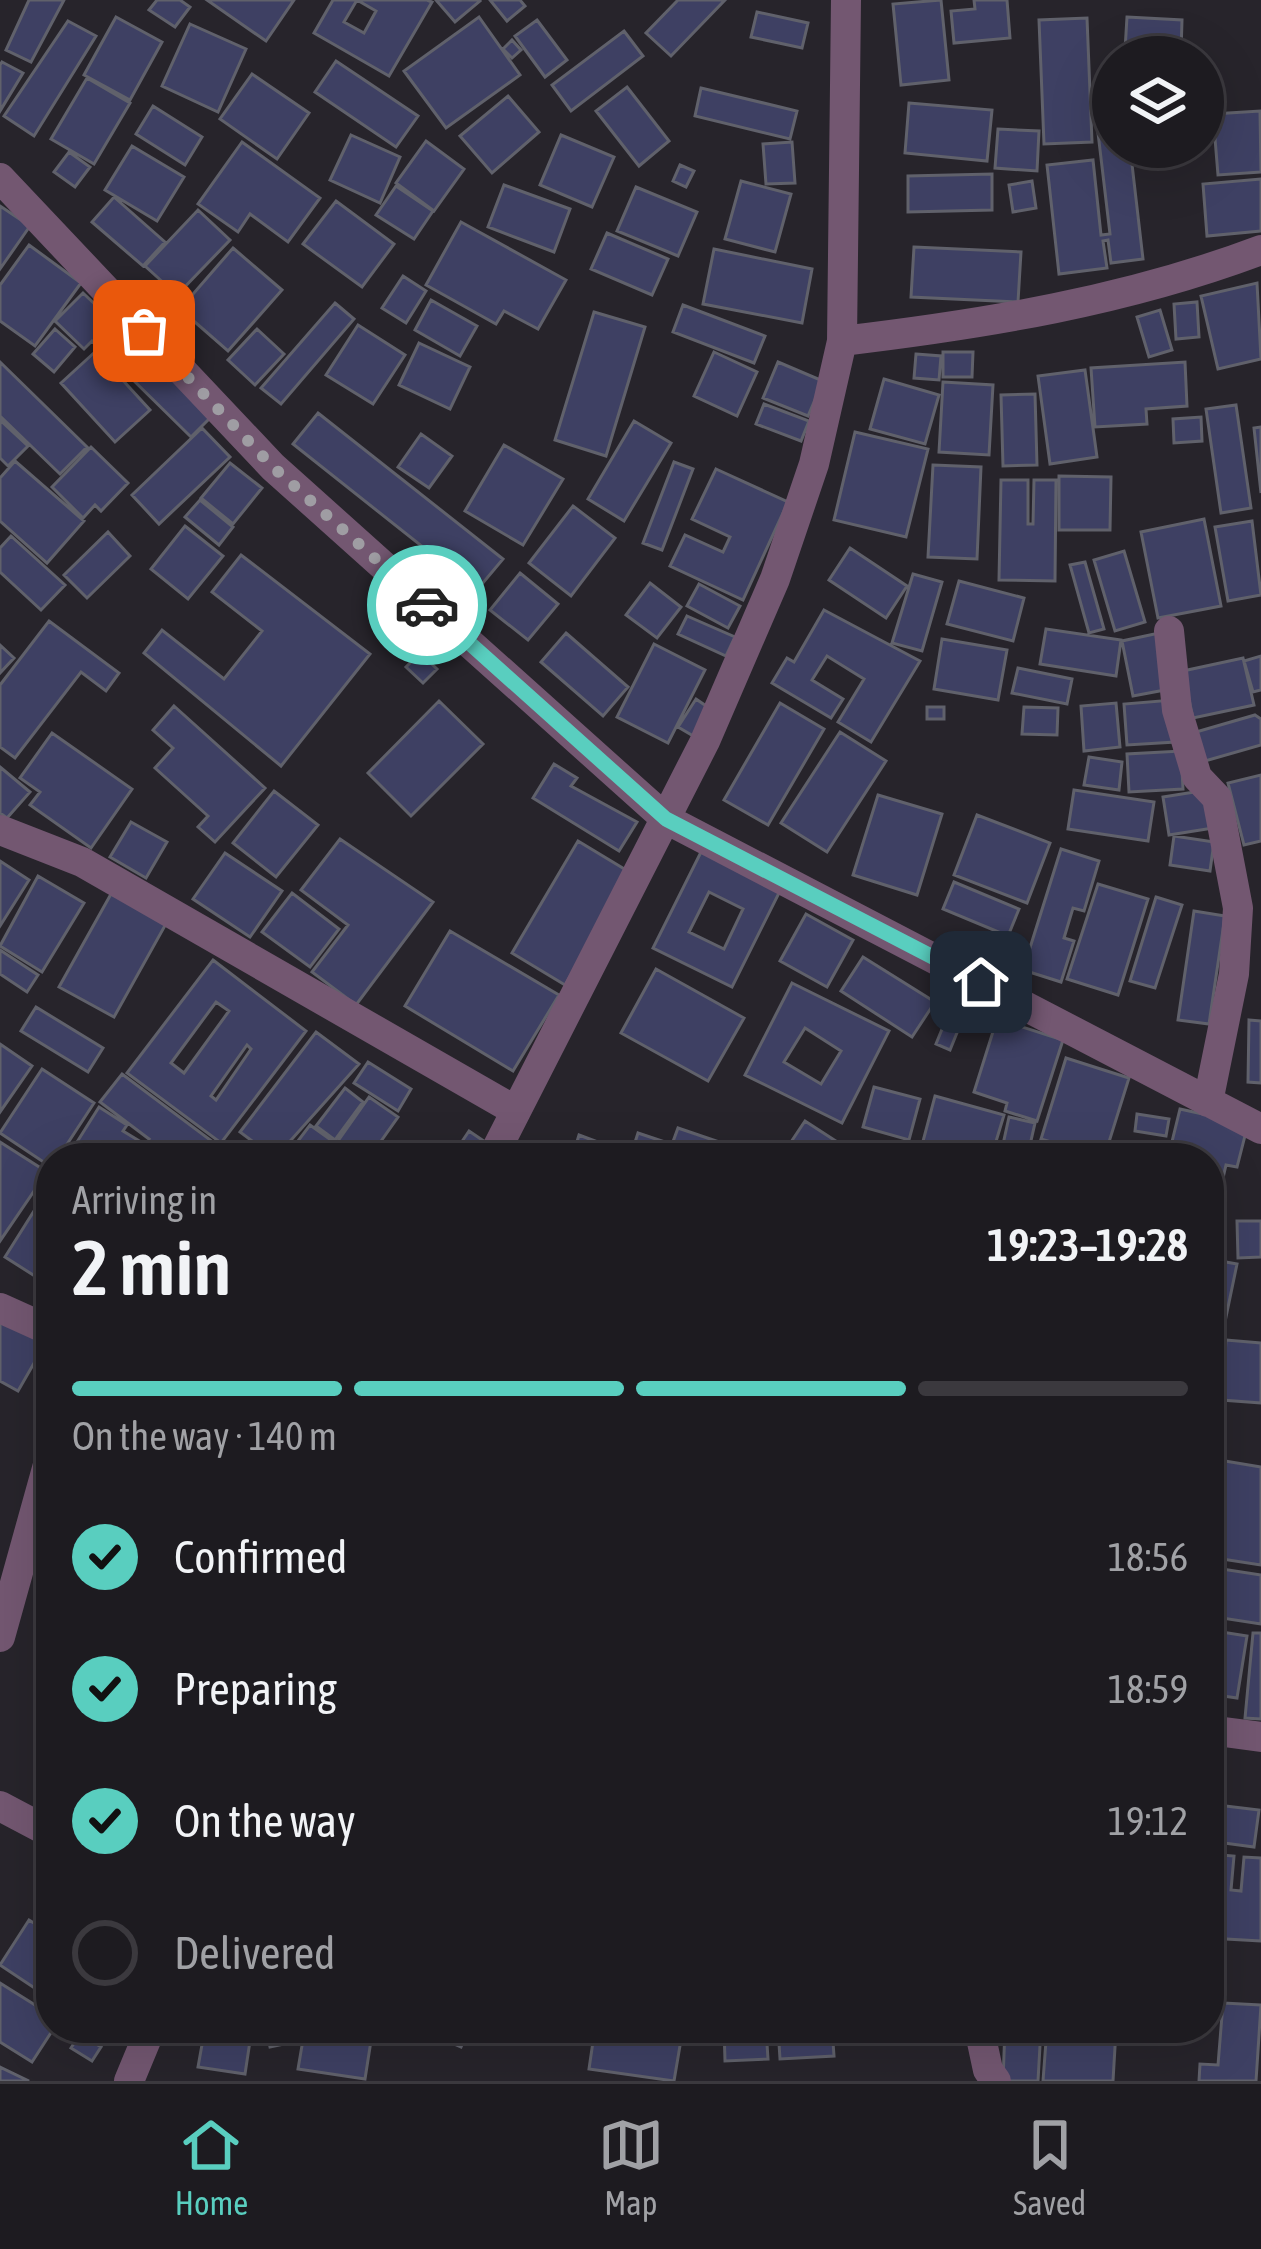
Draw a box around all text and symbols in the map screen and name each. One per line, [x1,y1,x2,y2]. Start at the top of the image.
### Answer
map controls [1092,36,1224,168]
button: layers [1092,36,1224,168]
pin [93,280,195,382]
icon: bag [111,298,177,364]
courier [367,545,487,665]
icon: car [394,572,460,638]
pin [930,931,1032,1033]
icon: home [948,949,1014,1015]
text: Arriving in [72,1178,217,1222]
text: 19:23–19:28 [987,1219,1188,1271]
text: 2 min [72,1222,231,1312]
text: On the way · 140 m [72,1414,337,1458]
icon: check [72,1524,138,1590]
text: Confirmed [174,1531,347,1583]
text: 18:56 [1108,1535,1188,1579]
icon: check [72,1656,138,1722]
text: Preparing [174,1663,337,1715]
text: 18:59 [1108,1667,1188,1711]
icon: check [72,1788,138,1854]
text: On the way [174,1795,356,1847]
text: 19:12 [1108,1799,1188,1843]
text: Delivered [174,1927,335,1979]
tab: Home [175,2112,248,2222]
tab: Map [598,2112,664,2222]
tab: Saved [1013,2112,1086,2222]

